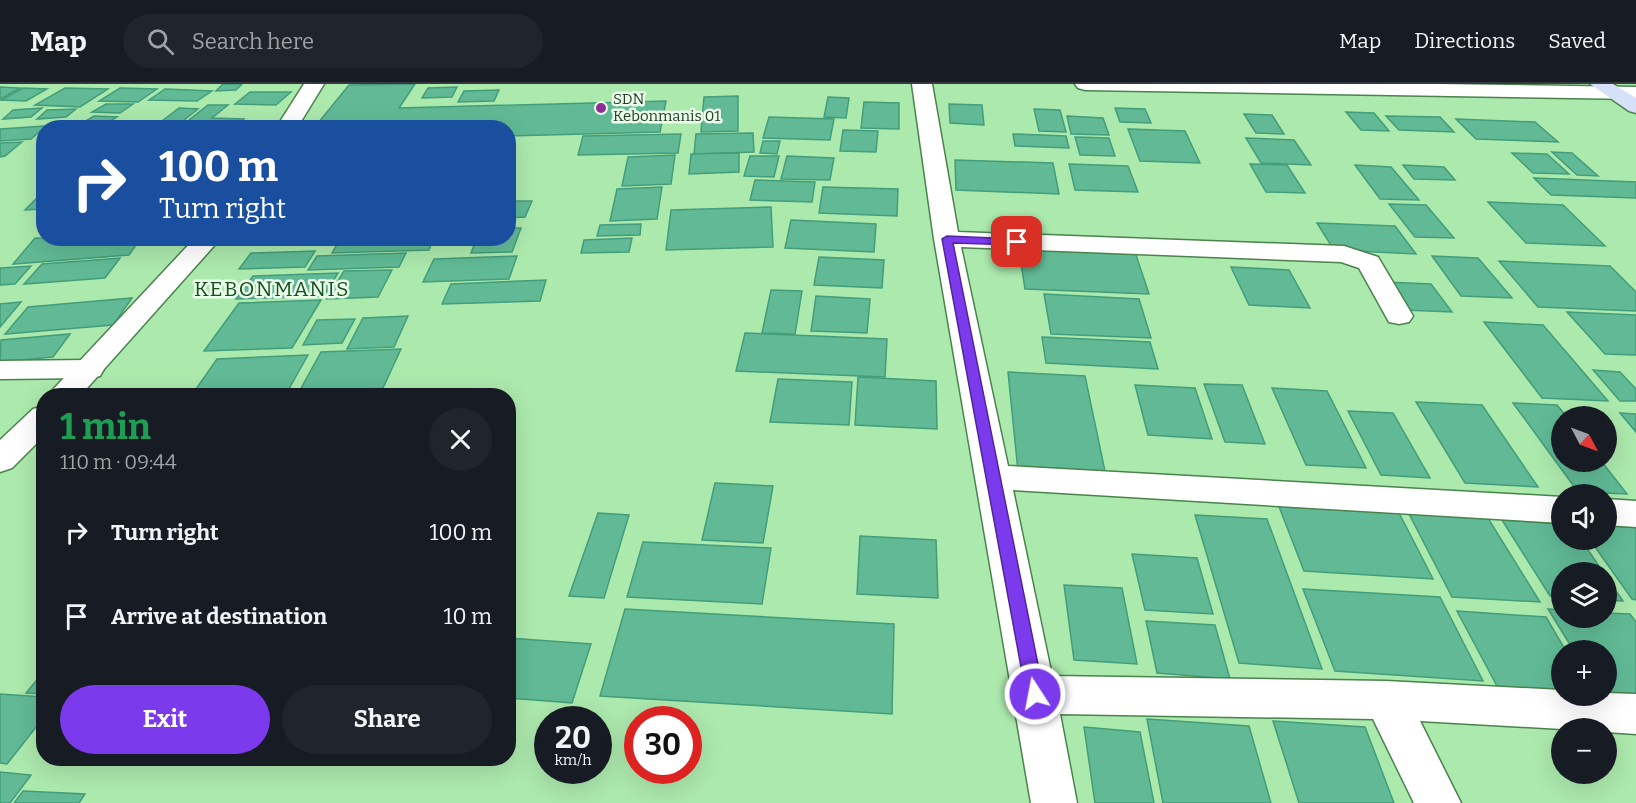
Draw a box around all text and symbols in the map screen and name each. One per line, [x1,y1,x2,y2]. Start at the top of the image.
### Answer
search box [123,14,543,68]
text: Map [30,25,87,58]
icon: search [144,25,177,58]
text: Search here [192,28,314,55]
text: Map [1339,28,1381,54]
text: Directions [1414,28,1515,54]
text: Saved [1548,28,1606,54]
place label: SDN Kebonmanis 01 [613,90,720,125]
marker: SDN Kebonmanis 01 [594,101,608,115]
text: 100 m [159,142,278,192]
icon: right [60,144,138,222]
text: Turn right [159,193,286,225]
pin [991,216,1042,267]
icon: arrive [1000,225,1033,258]
district label: KEBONMANIS [194,276,350,302]
text: 1 min [60,405,151,449]
north arrow [1551,406,1617,472]
map controls [1551,406,1617,784]
button: close [429,408,492,471]
text: 110 m · 09:44 [60,450,177,474]
button: sound [1551,484,1617,550]
icon: right [60,516,93,549]
text: Turn right [111,519,219,546]
text: 100 m [429,519,492,546]
button: layers [1551,562,1617,628]
icon: arrive [60,600,93,633]
text: Arrive at destination [111,603,327,630]
text: 10 m [444,603,492,630]
button: + [1551,640,1617,706]
position arrow [1003,662,1067,726]
button: Exit [60,685,270,754]
button: Share [282,685,492,754]
speed limit sign: 30 [624,706,702,784]
button: − [1551,718,1617,784]
text: 20 [555,720,591,756]
text: km/h [554,751,592,769]

